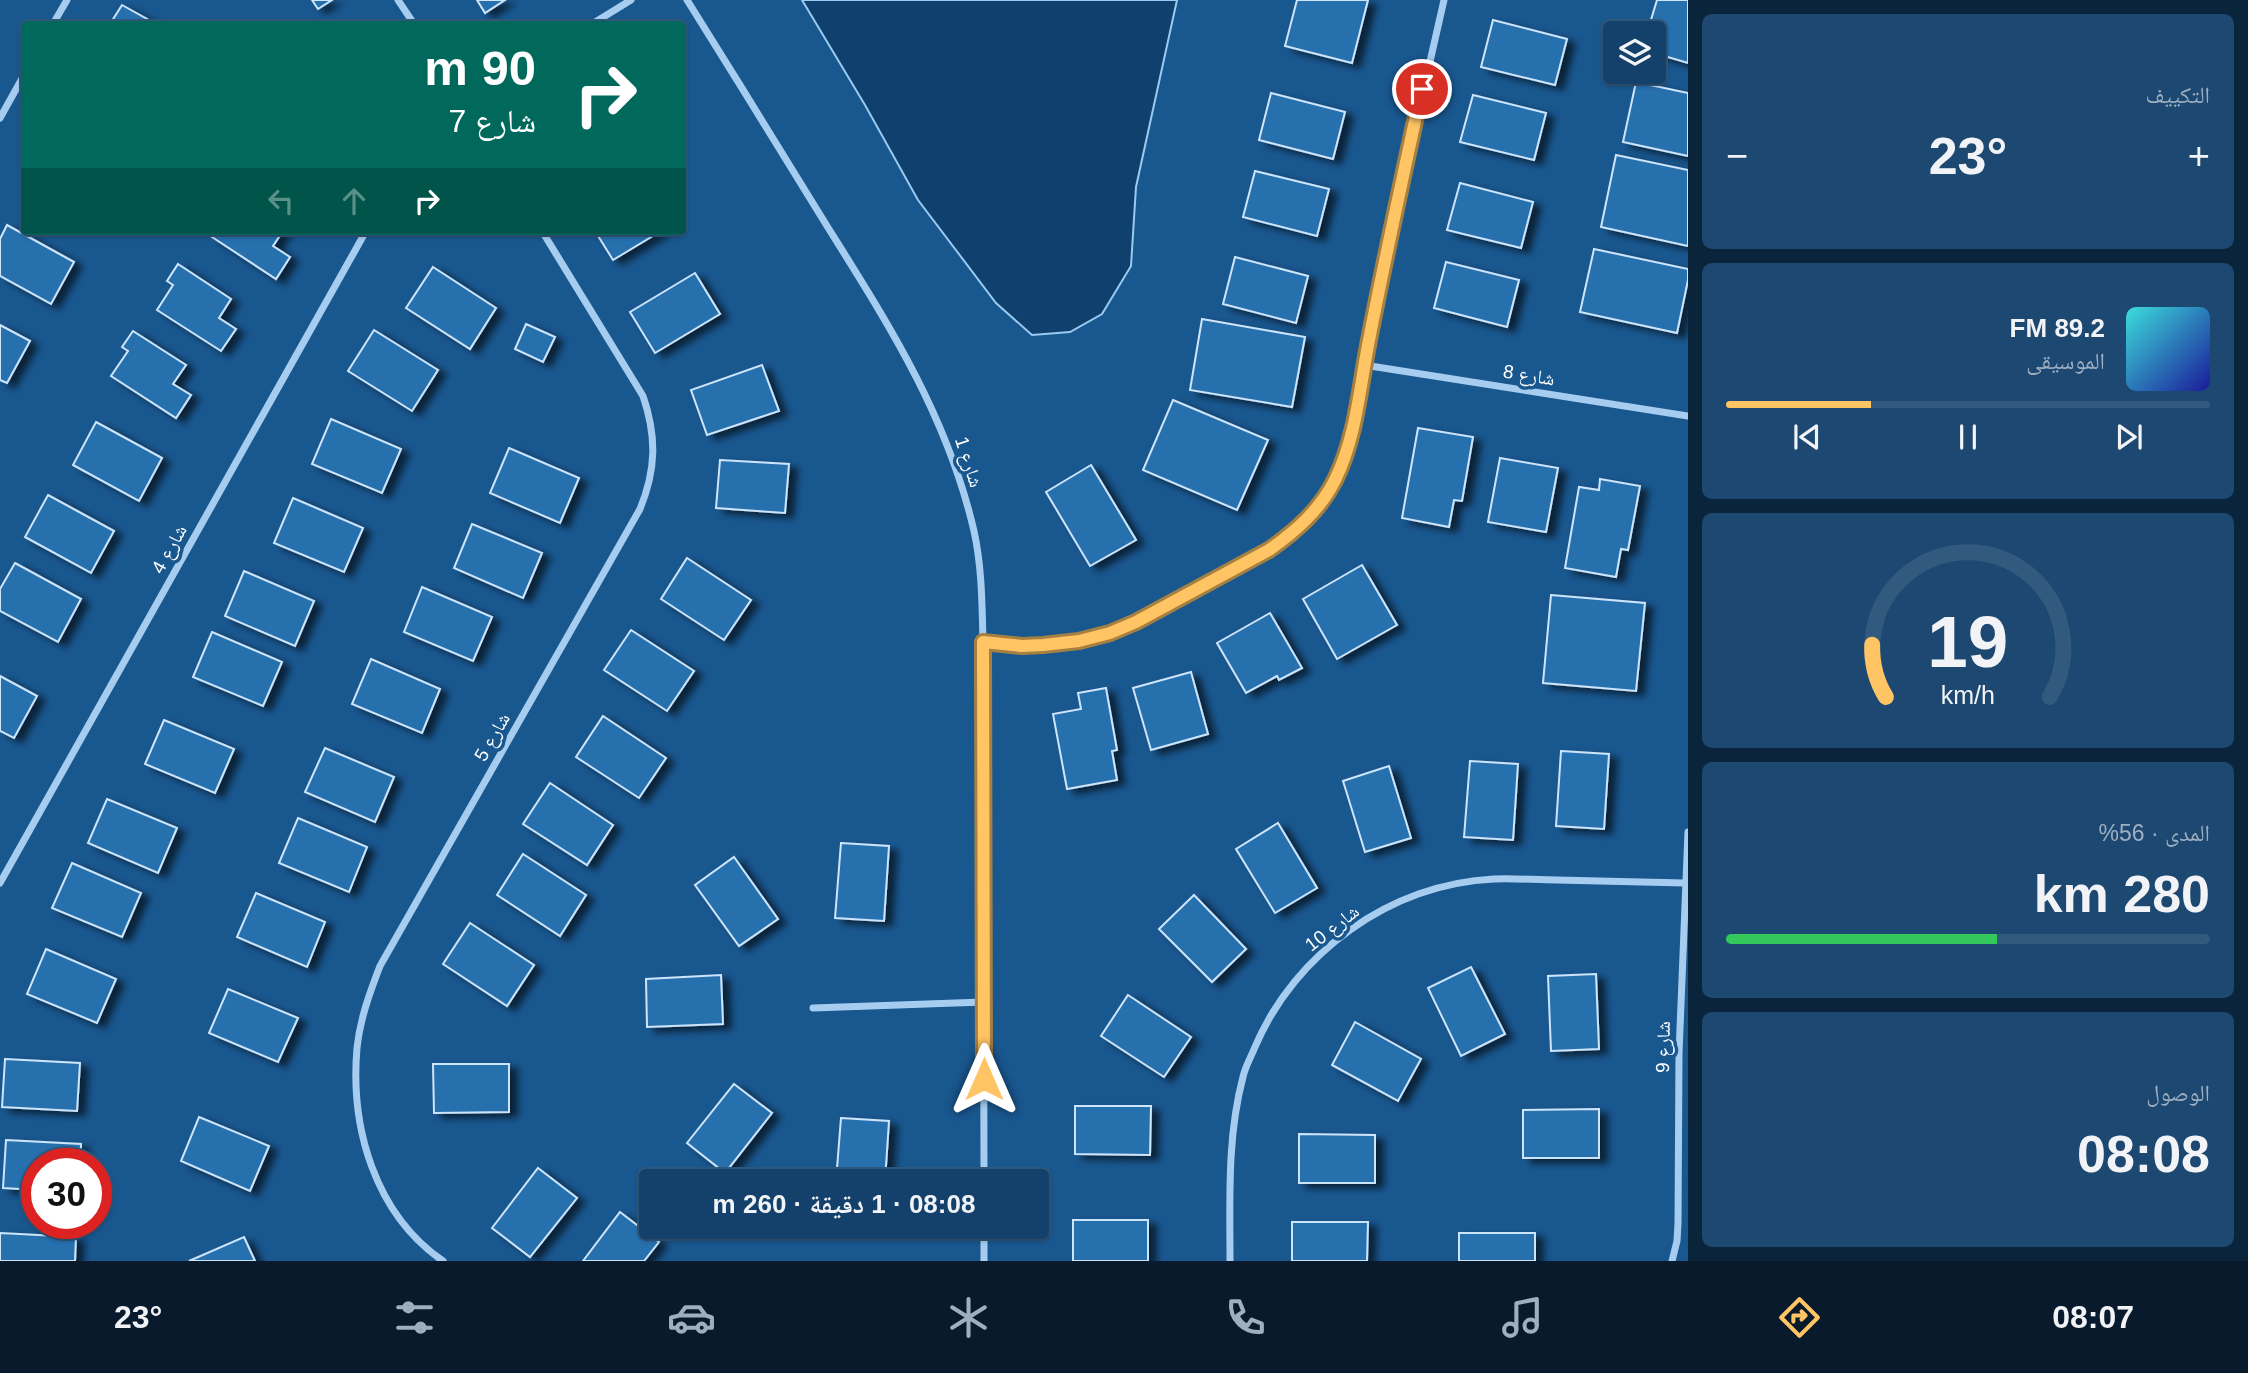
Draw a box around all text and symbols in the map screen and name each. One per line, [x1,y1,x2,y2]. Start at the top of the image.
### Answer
map controls [1603,21,1666,84]
button: layers [1603,21,1666,84]
text: 90 m [424,41,536,95]
icon: right [560,49,651,140]
pin [1392,59,1452,119]
icon: arrive [1403,70,1441,108]
text: التكييف [2145,82,2210,108]
text: شارع 7 [448,103,536,139]
text: 23° [1929,127,2007,185]
text: − [1726,135,1748,177]
text: + [2188,135,2210,177]
icon: left [262,182,300,220]
icon: ahead [335,182,373,220]
icon: right [408,182,446,220]
text: 89.2 FM [2010,313,2105,343]
text: الموسيقى [2026,348,2105,374]
street label: شارع 8 [1502,361,1556,390]
icon: previous [1788,418,1826,456]
icon: pause [1949,418,1987,456]
icon: next [2110,418,2148,456]
street label: شارع 1 [950,434,987,490]
street label: شارع 4 [147,521,192,577]
text: 19 [1928,601,2008,682]
text: km/h [1941,680,1995,708]
street label: شارع 5 [470,709,515,765]
text: المدى · 56% [2099,820,2210,846]
text: 280 km [2034,865,2210,923]
street label: شارع 10 [1301,900,1364,956]
street label: شارع 9 [1652,1021,1675,1073]
position arrow [947,1042,1021,1116]
text: الوصول [2146,1080,2210,1106]
text: 08:08 [2077,1125,2210,1183]
speed limit sign: 30 [21,1148,112,1239]
text: 08:08 · 1 دقيقة · 260 m [713,1189,975,1219]
icon: filters [390,1293,439,1342]
icon: car [667,1293,716,1342]
icon: climate [944,1293,993,1342]
icon: phone [1221,1293,1270,1342]
icon: music [1498,1293,1547,1342]
icon: directions [1775,1293,1824,1342]
text: 23° [114,1299,162,1335]
text: 08:07 [2052,1299,2134,1335]

